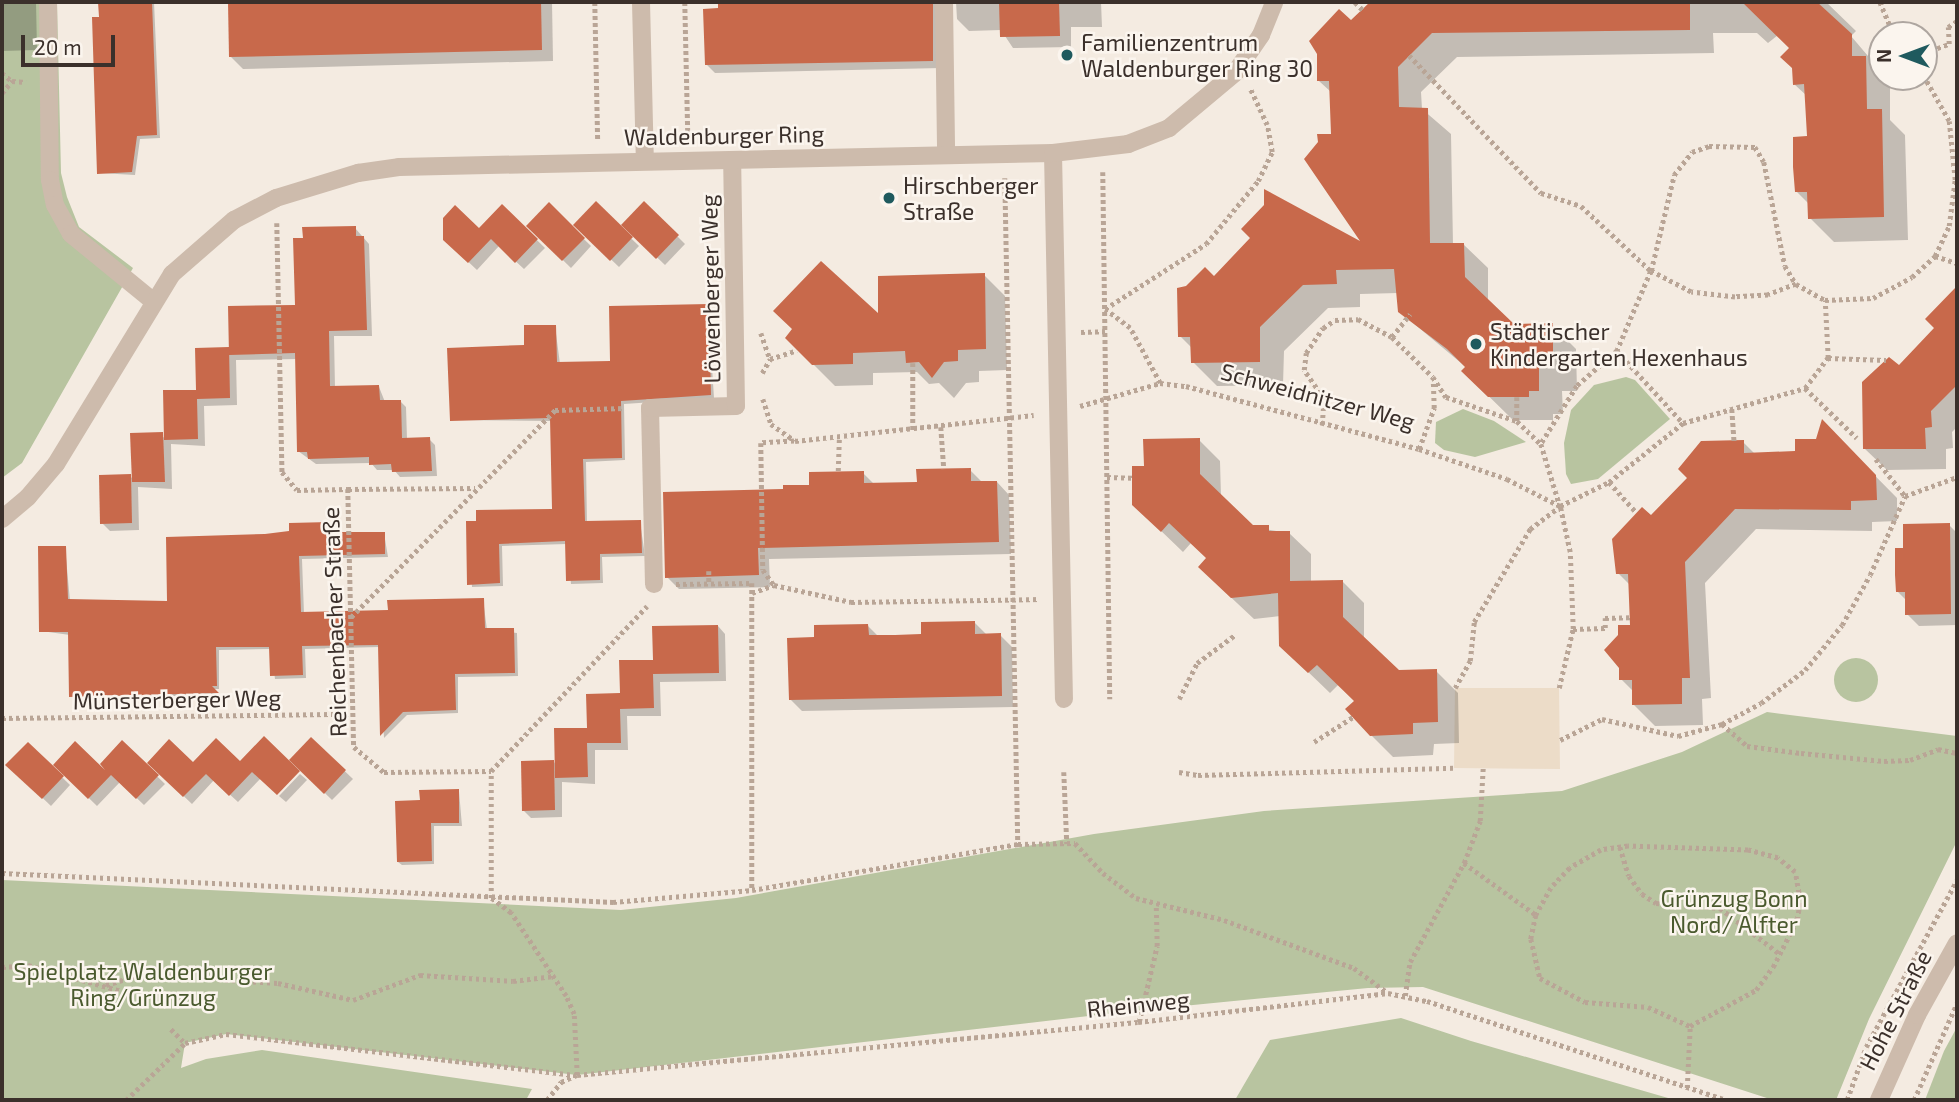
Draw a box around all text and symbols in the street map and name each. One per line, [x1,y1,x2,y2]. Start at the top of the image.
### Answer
scale bar [24,21,119,65]
north arrow [1868,21,1938,91]
place label: Familienzentrum Waldenburger Ring 30 [1081,28,1314,82]
text: 20 m [34,34,82,59]
marker: Familienzentrum Waldenburger Ring 30 [1059,47,1075,63]
text: N [1872,49,1895,63]
street label: Waldenburger Ring [623,119,825,151]
place label: Hirschberger Straße [903,171,1038,225]
marker: Hirschberger Straße [881,190,897,206]
street label: Löwenberger Weg [695,194,725,384]
place label: Städtischer Kindergarten Hexenhaus [1490,317,1748,371]
marker: Städtischer Kindergarten Hexenhaus [1468,336,1484,352]
street label: Schweidnitzer Weg [1218,357,1418,435]
street label: Reichenbacher Straße [316,506,352,738]
street label: Münsterberger Weg [72,683,282,715]
park label: Grünzug Bonn Nord/ Alfter [1661,884,1807,938]
street label: Hohe Straße [1853,946,1937,1074]
park label: Spielplatz Waldenburger Ring/Grünzug [13,957,273,1011]
street label: Rheinweg [1085,985,1191,1023]

